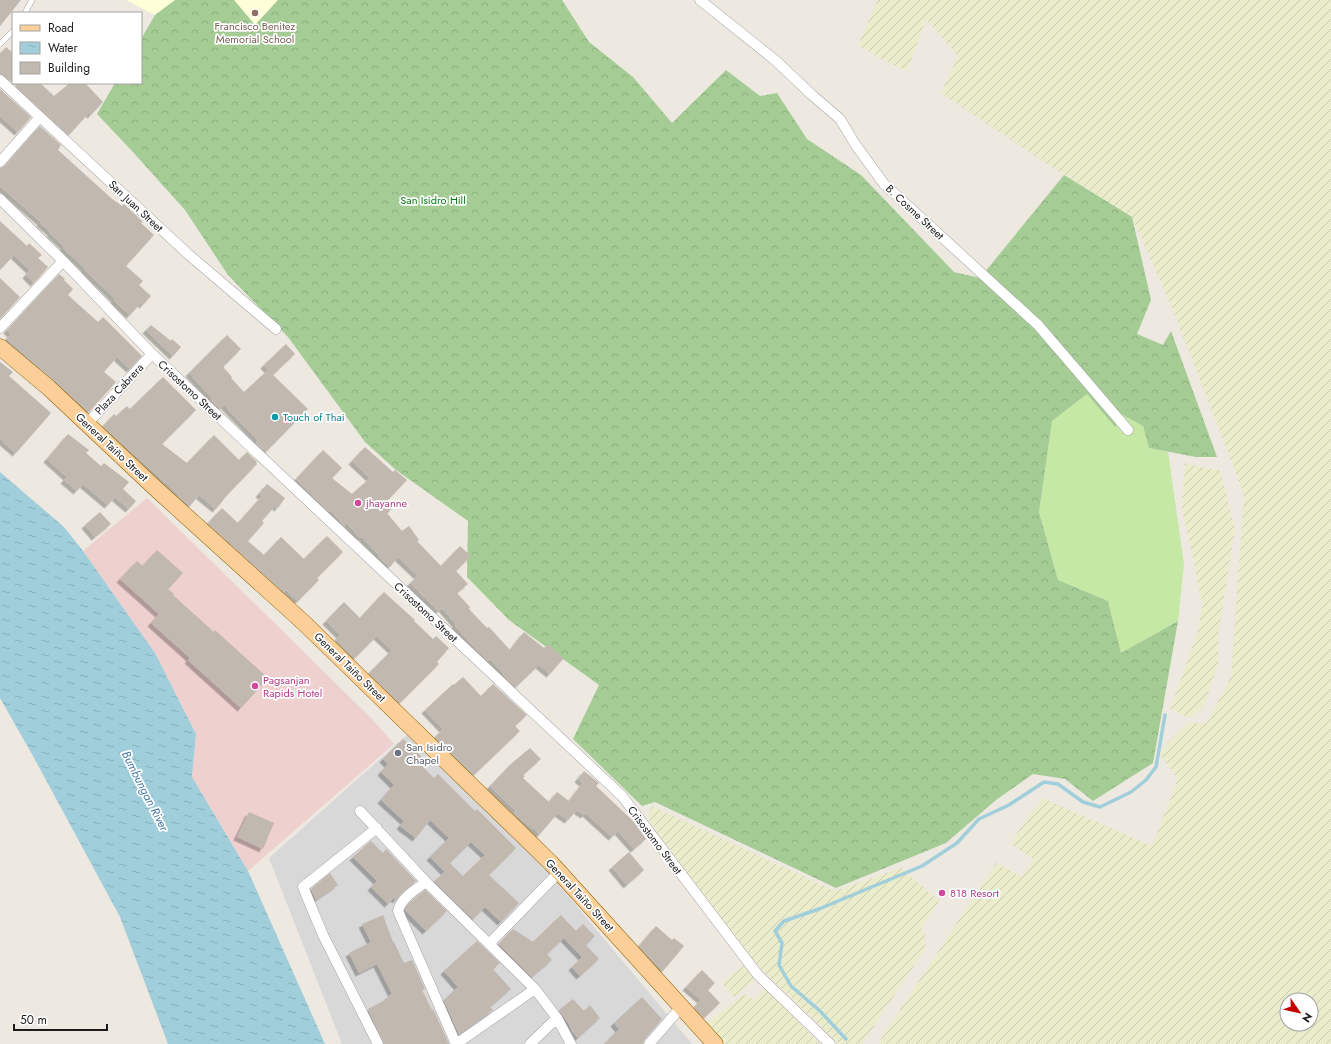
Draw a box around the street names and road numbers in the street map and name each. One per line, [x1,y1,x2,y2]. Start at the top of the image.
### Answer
street label: San Juan Street [105,176,167,236]
street label: B. Cosme Street [882,181,948,243]
street label: Crisostomo Street [155,356,226,424]
street label: Plaza Cabrera [91,360,147,418]
street label: General Taiño Street [72,409,152,485]
street label: Crisostomo Street [391,578,462,646]
street label: General Taiño Street [311,629,390,706]
street label: Crisostomo Street [624,803,686,878]
street label: General Taiño Street [542,855,618,935]

